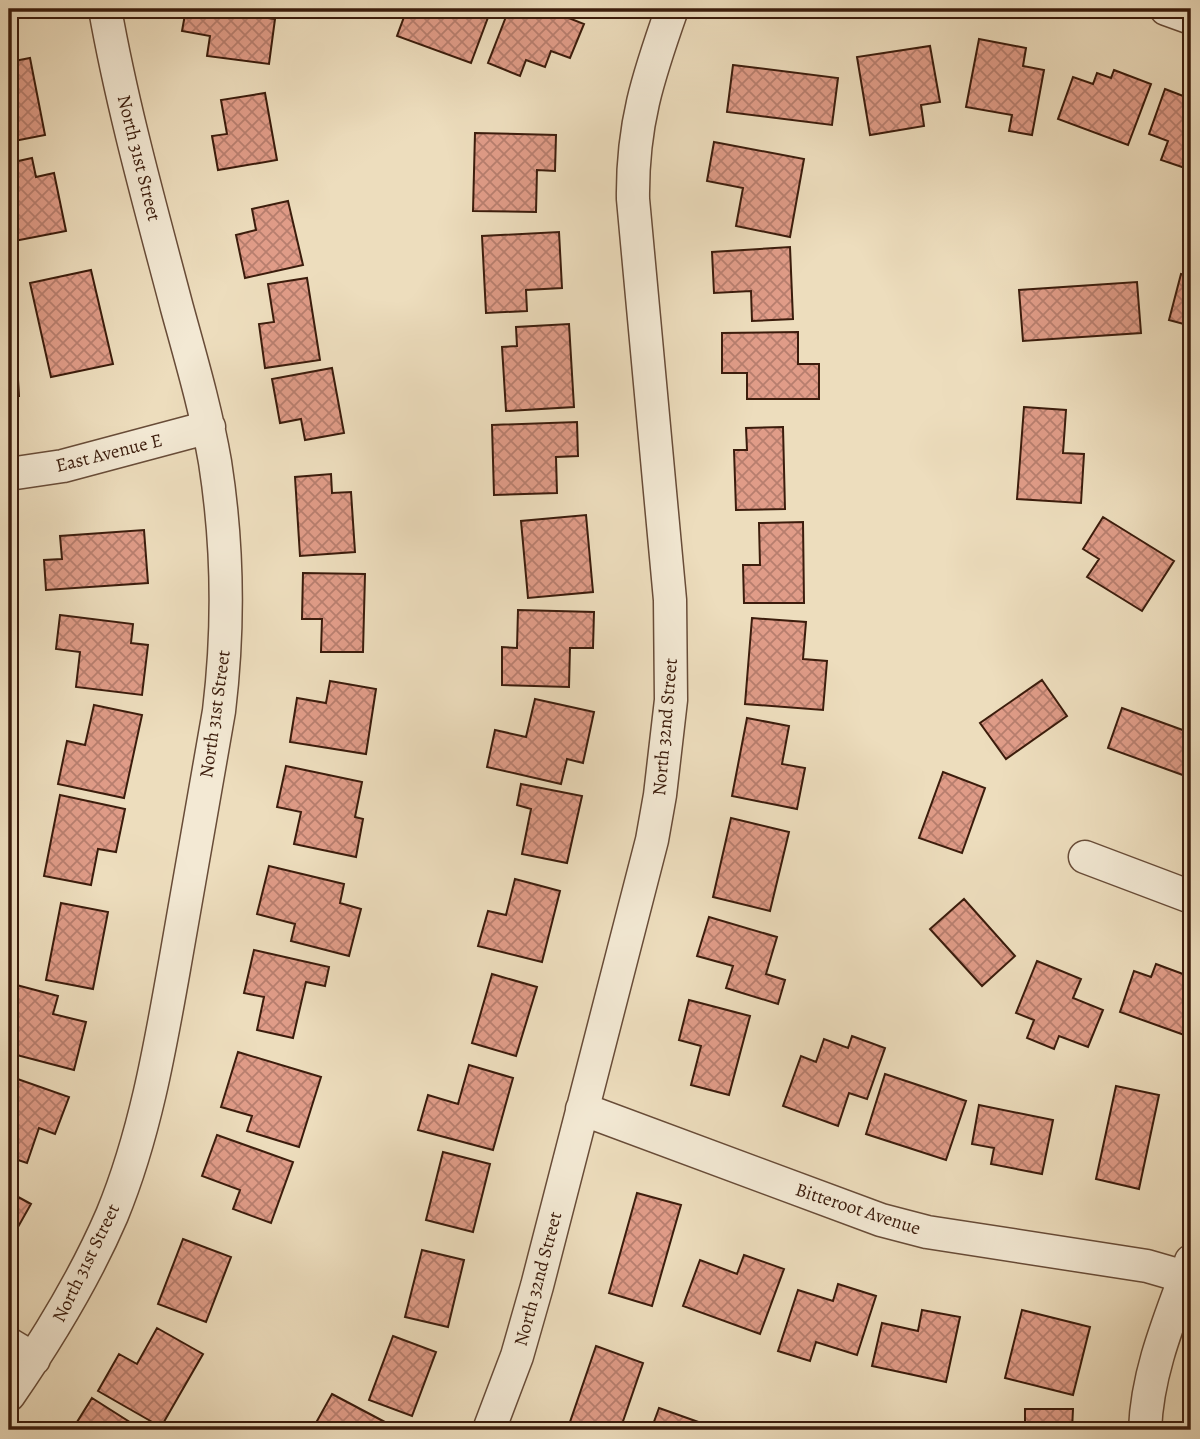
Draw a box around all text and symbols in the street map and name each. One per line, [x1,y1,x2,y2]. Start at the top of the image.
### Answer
street label: North 31st Street [111,92,167,224]
street label: East Avenue E [53,427,165,479]
street label: North 31st Street [193,648,237,780]
street label: North 32nd Street [646,657,684,797]
street label: Bitteroot Avenue [792,1177,924,1241]
street label: North 31st Street [46,1199,126,1327]
street label: North 32nd Street [508,1209,568,1349]

